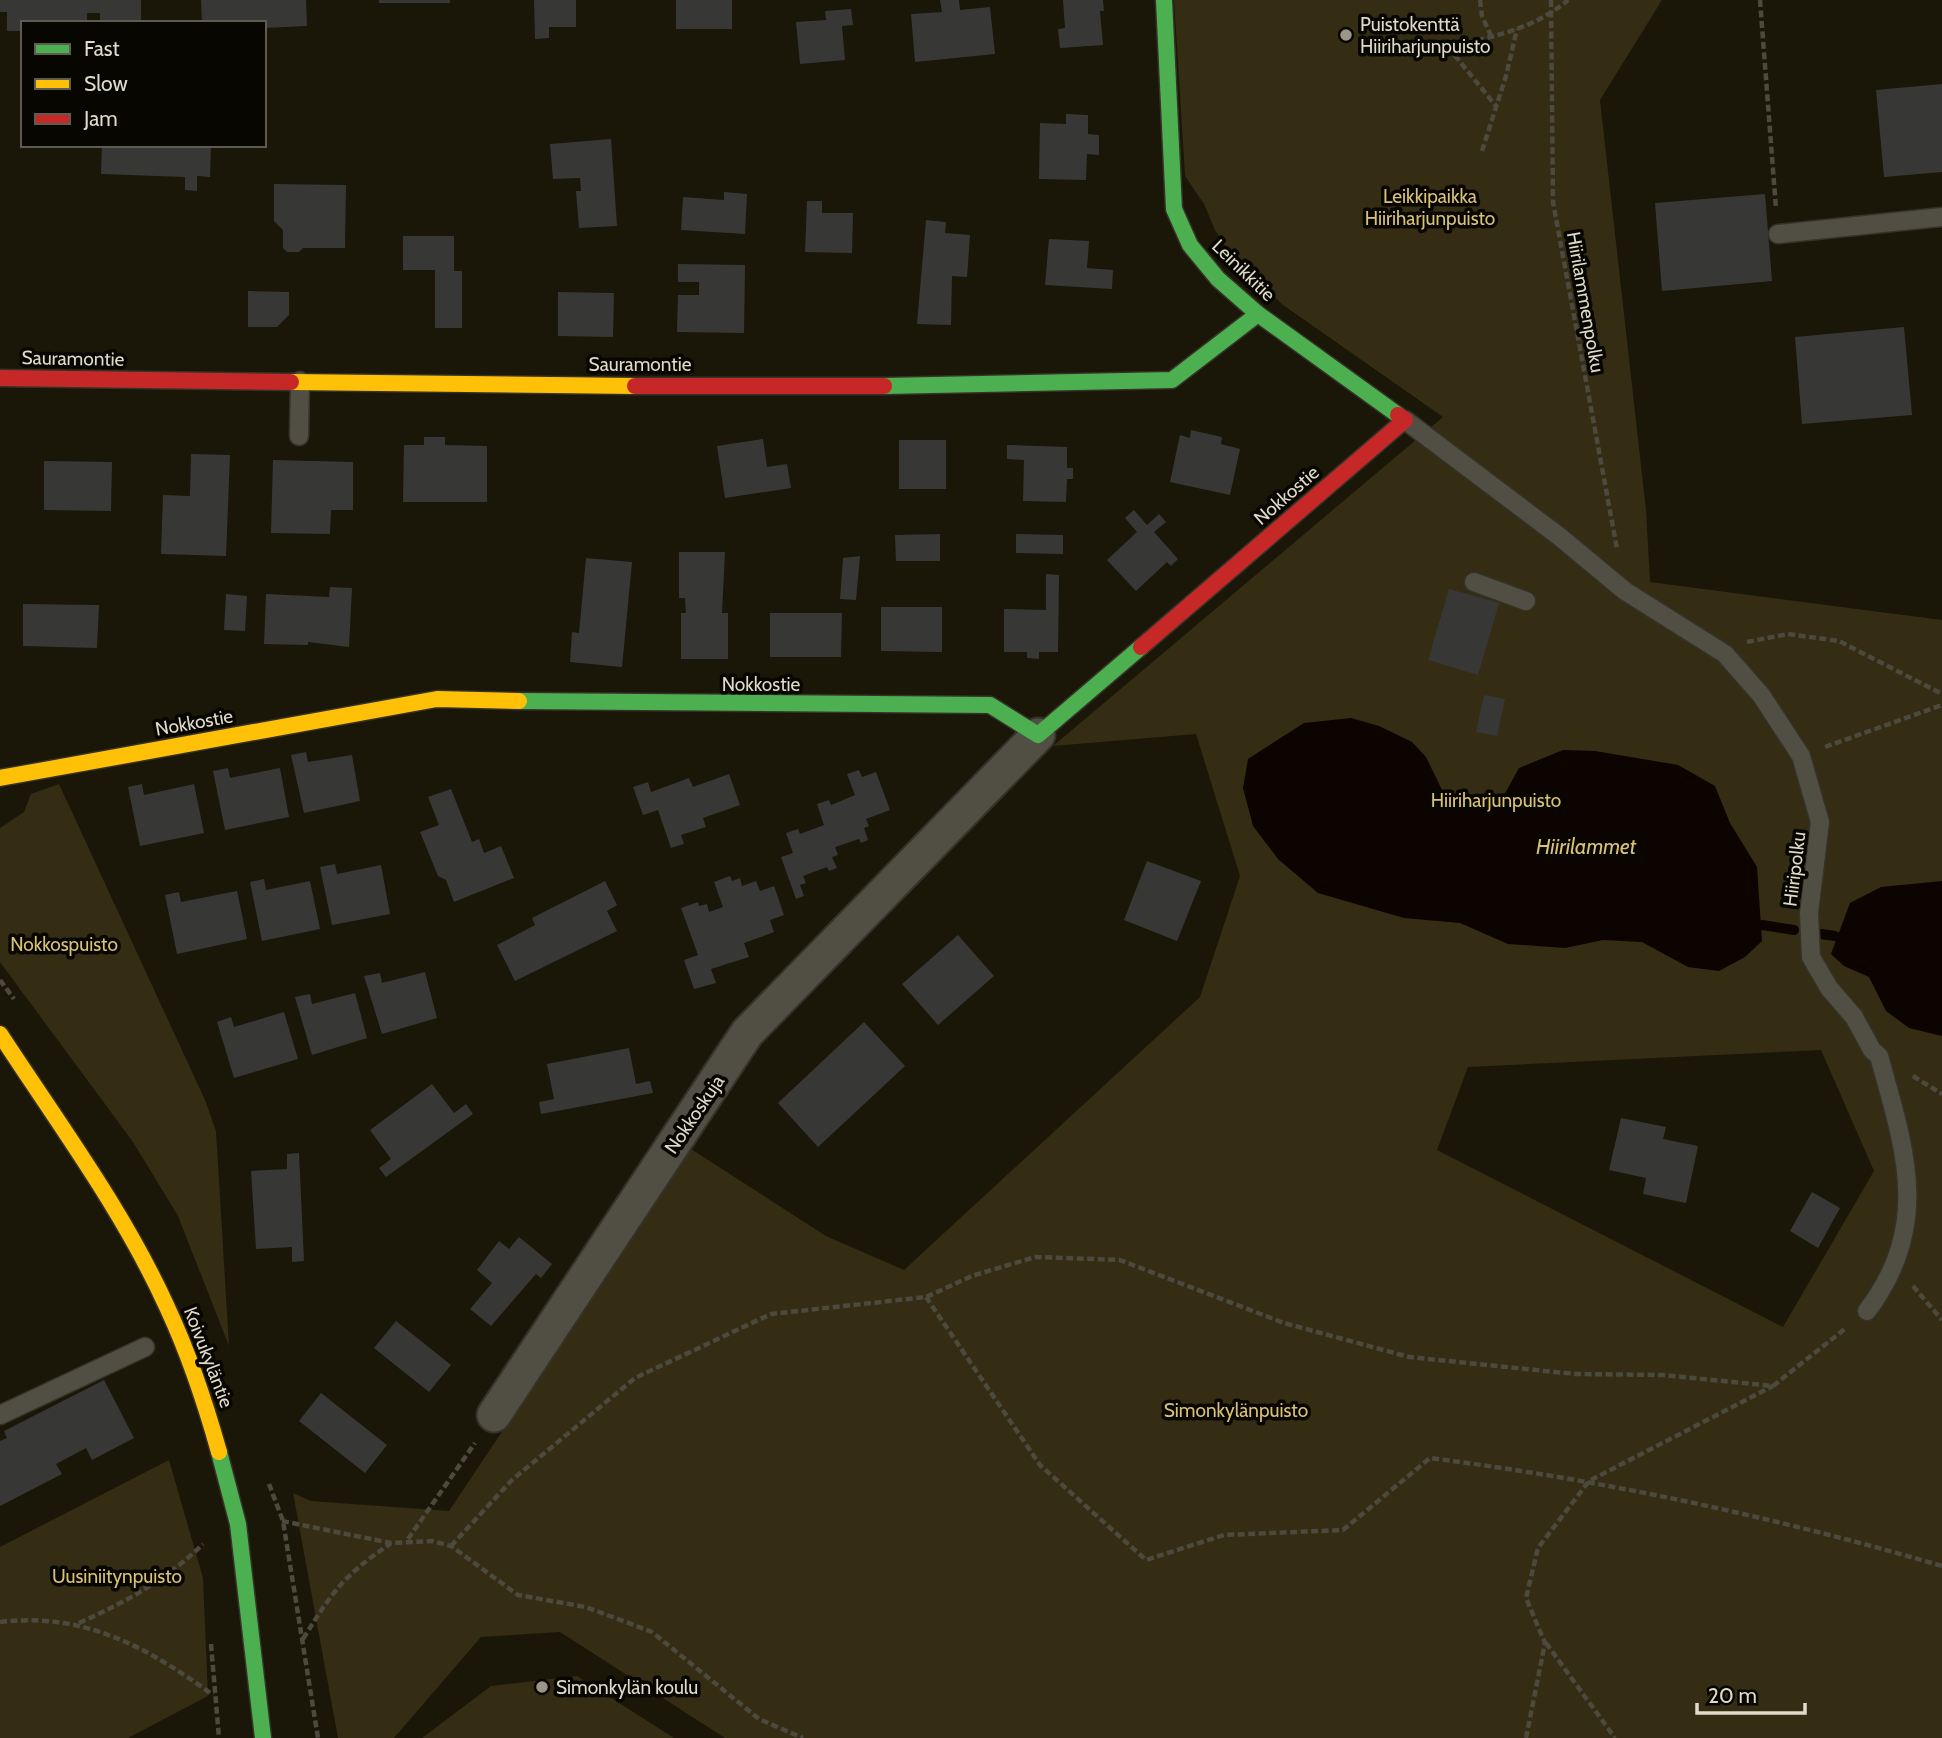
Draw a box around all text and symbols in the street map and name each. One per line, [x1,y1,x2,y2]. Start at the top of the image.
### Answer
place label: Puistokenttä Hiiriharjunpuisto [1360,13,1491,58]
legend [21,21,266,147]
marker: Puistokenttä Hiiriharjunpuisto [1338,27,1354,43]
text: Fast [84,36,120,61]
text: Slow [84,71,128,96]
text: Jam [83,106,118,131]
park label: Leikkipaikka Hiiriharjunpuisto [1365,185,1495,230]
street label: Hiirilammenpolku [1562,230,1609,374]
street label: Leinikkitie [1207,235,1280,306]
street label: Sauramontie [21,346,125,371]
street label: Sauramontie [589,353,692,376]
street label: Nokkostie [1249,461,1324,530]
street label: Nokkostie [722,673,801,696]
street label: Nokkostie [153,704,235,741]
park label: Hiiriharjunpuisto [1431,789,1561,812]
street label: Hiiripolku [1778,830,1811,908]
water label: Hiirilammet [1536,834,1637,859]
park label: Nokkospuisto [10,933,118,956]
street label: Nokkoskuja [660,1070,729,1158]
street label: Koivukyläntie [179,1303,238,1411]
park label: Simonkylänpuisto [1164,1399,1308,1422]
park label: Uusiniitynpuisto [52,1565,182,1588]
scale bar [1697,1672,1806,1716]
place label: Simonkylän koulu [556,1676,698,1699]
marker: Simonkylän koulu [534,1679,550,1695]
text: 20 m [1708,1683,1757,1708]

